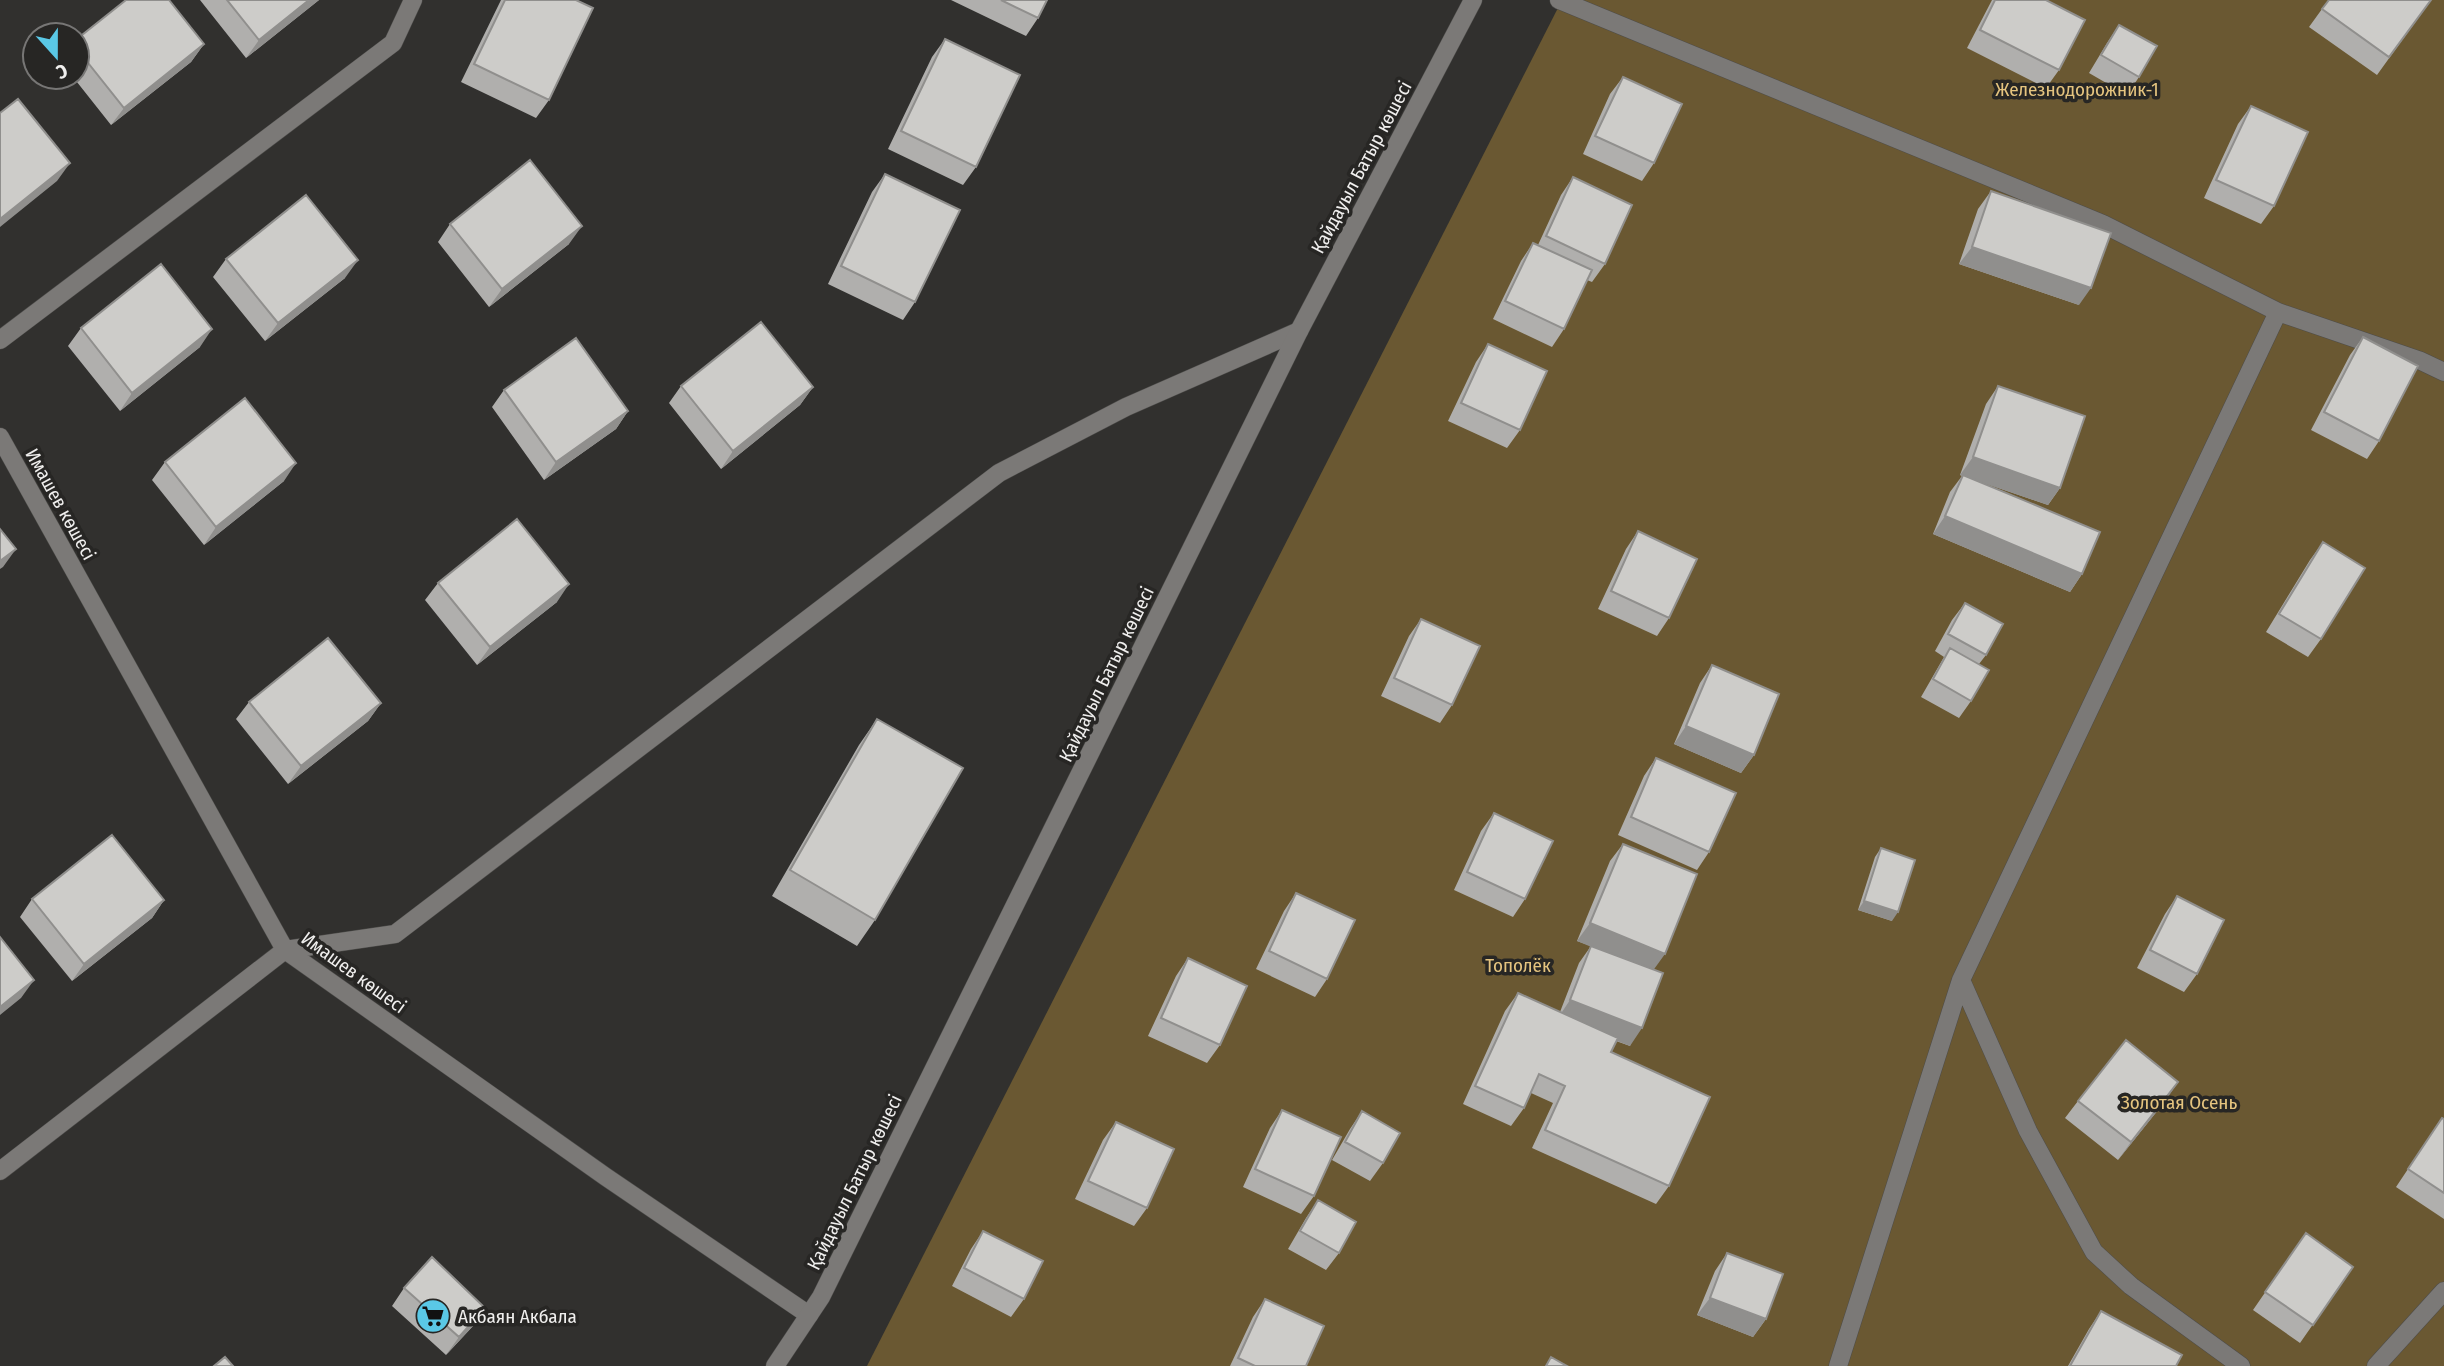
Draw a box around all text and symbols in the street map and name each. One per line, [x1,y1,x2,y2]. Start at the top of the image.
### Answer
north arrow [21,21,91,91]
text: С [53,59,71,84]
street label: Қайдауыл Батыр көшесі [1306,77,1417,257]
park label: Железнодорожник-1 [1995,78,2159,101]
street label: Имашев көшесі [20,444,101,564]
street label: Қайдауыл Батыр көшесі [1054,583,1159,766]
street label: Имашев көшесі [297,927,411,1018]
park label: Тополёк [1485,954,1551,977]
street label: Қайдауыл Батыр көшесі [802,1091,907,1274]
park label: Золотая Осень [2121,1091,2237,1114]
supermarket icon: Акбаян Акбала [414,1297,452,1335]
place label: Акбаян Акбала [458,1305,577,1328]

